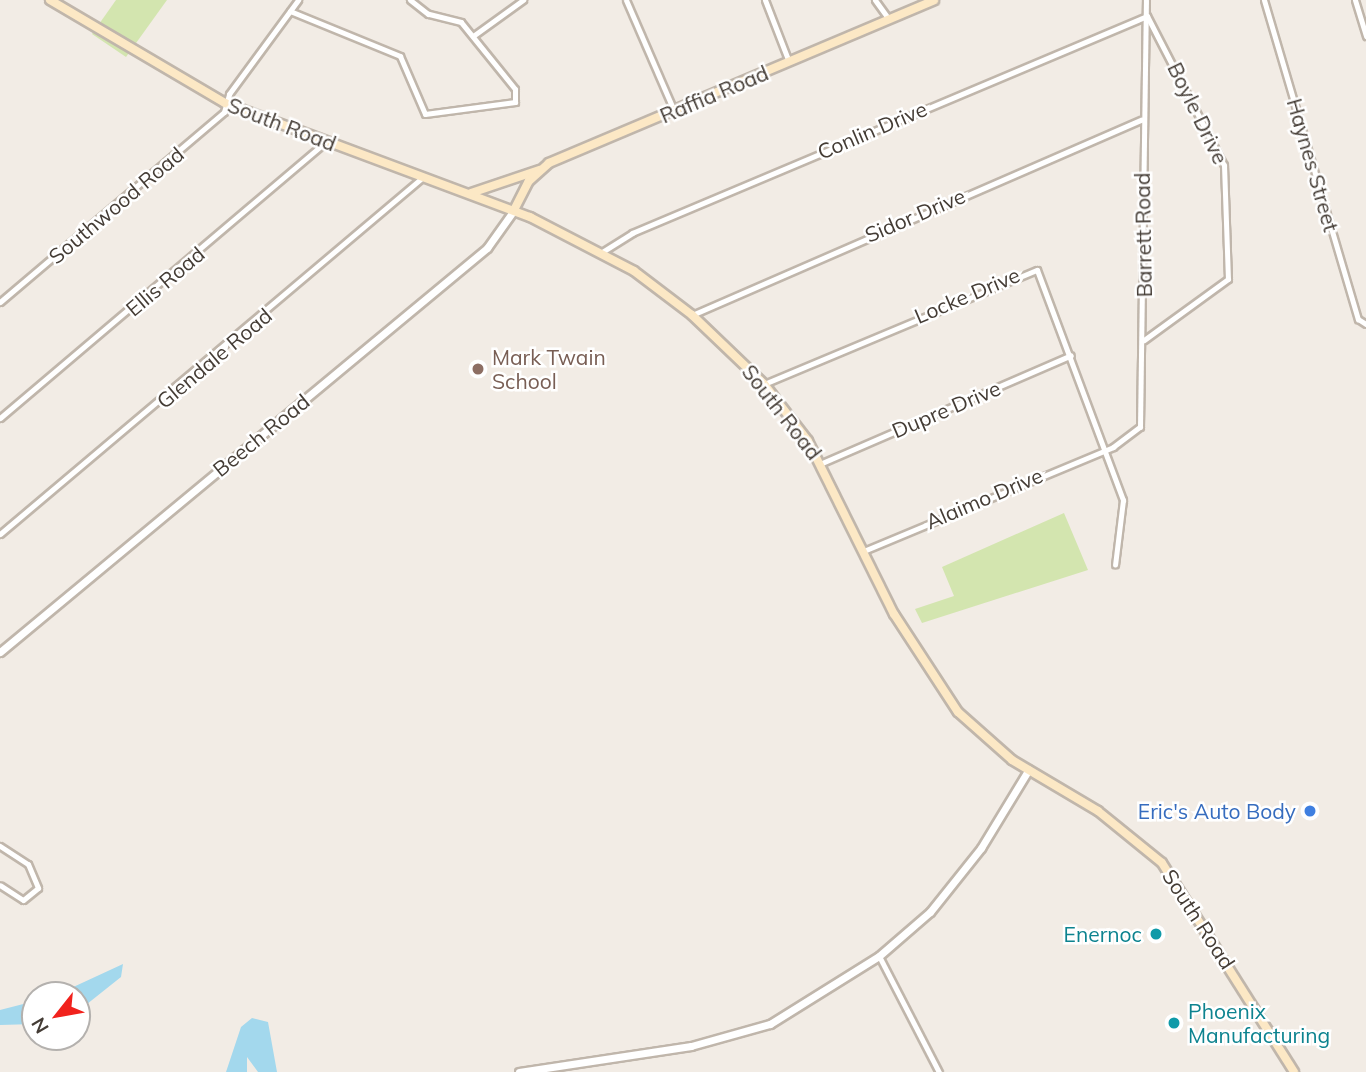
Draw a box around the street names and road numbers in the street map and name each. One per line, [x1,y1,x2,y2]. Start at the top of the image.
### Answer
street label: Boyle Drive [1163,58,1233,168]
street label: Raffia Road [656,60,772,128]
street label: South Road [224,92,340,156]
street label: Haynes Street [1282,95,1344,235]
street label: Conlin Drive [813,96,931,164]
street label: Southwood Road [43,141,189,269]
street label: Barrett Road [1129,172,1157,298]
street label: Sidor Drive [861,183,969,247]
street label: Ellis Road [121,241,209,321]
street label: Locke Drive [911,262,1023,328]
street label: Glendale Road [151,302,277,414]
street label: South Road [737,359,827,465]
street label: Dupre Drive [888,375,1004,443]
street label: Beech Road [208,388,314,482]
street label: Alaimo Drive [922,462,1046,534]
street label: South Road [1157,864,1241,974]

